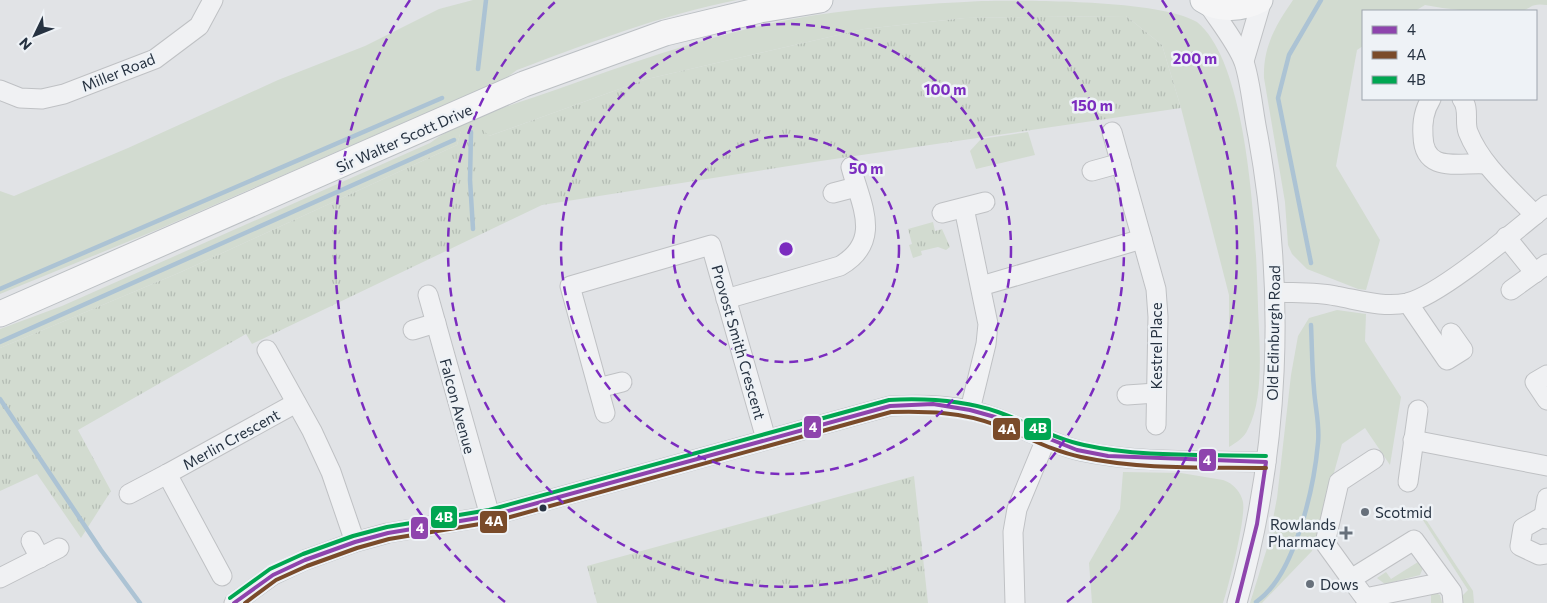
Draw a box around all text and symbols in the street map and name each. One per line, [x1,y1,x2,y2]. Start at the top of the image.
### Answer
north arrow [10,10,60,60]
legend [1362,10,1537,100]
text: 4 [1407,20,1416,38]
text: N [15,35,35,54]
text: 4A [1407,45,1426,63]
street label: Miller Road [79,49,157,95]
text: 200 m [1173,49,1217,67]
text: 4B [1407,70,1426,88]
text: 100 m [924,80,966,98]
text: 150 m [1071,96,1113,114]
street label: Sir Walter Scott Drive [333,100,475,176]
text: 50 m [849,159,883,177]
centre of rings [777,240,795,258]
street label: Provost Smith Crescent [708,263,770,421]
street label: Old Edinburgh Road [1263,265,1283,401]
street label: Kestrel Place [1147,302,1165,390]
street label: Falcon Avenue [437,356,479,456]
street label: Merlin Crescent [179,405,283,473]
line badge: 4 [803,415,822,439]
line badge: 4A [992,417,1021,441]
line badge: 4B [1023,417,1052,441]
text: 4 [809,418,818,435]
text: 4B [1029,419,1047,436]
text: 4A [998,420,1016,437]
line badge: 4 [1198,448,1217,472]
text: 4 [1203,451,1212,468]
unlabelled marker [538,503,548,513]
place label: Scotmid [1375,503,1432,521]
line badge: 4B [430,505,458,529]
marker: Scotmid [1359,506,1371,518]
text: 4B [435,508,453,525]
line badge: 4A [479,510,508,534]
text: 4A [485,512,503,529]
place label: Rowlands Pharmacy [1268,515,1336,550]
line badge: 4 [410,516,429,540]
text: 4 [416,519,425,536]
marker: Rowlands Pharmacy [1340,527,1352,539]
place label: Dows [1320,575,1359,593]
marker: Dows [1304,578,1316,590]

